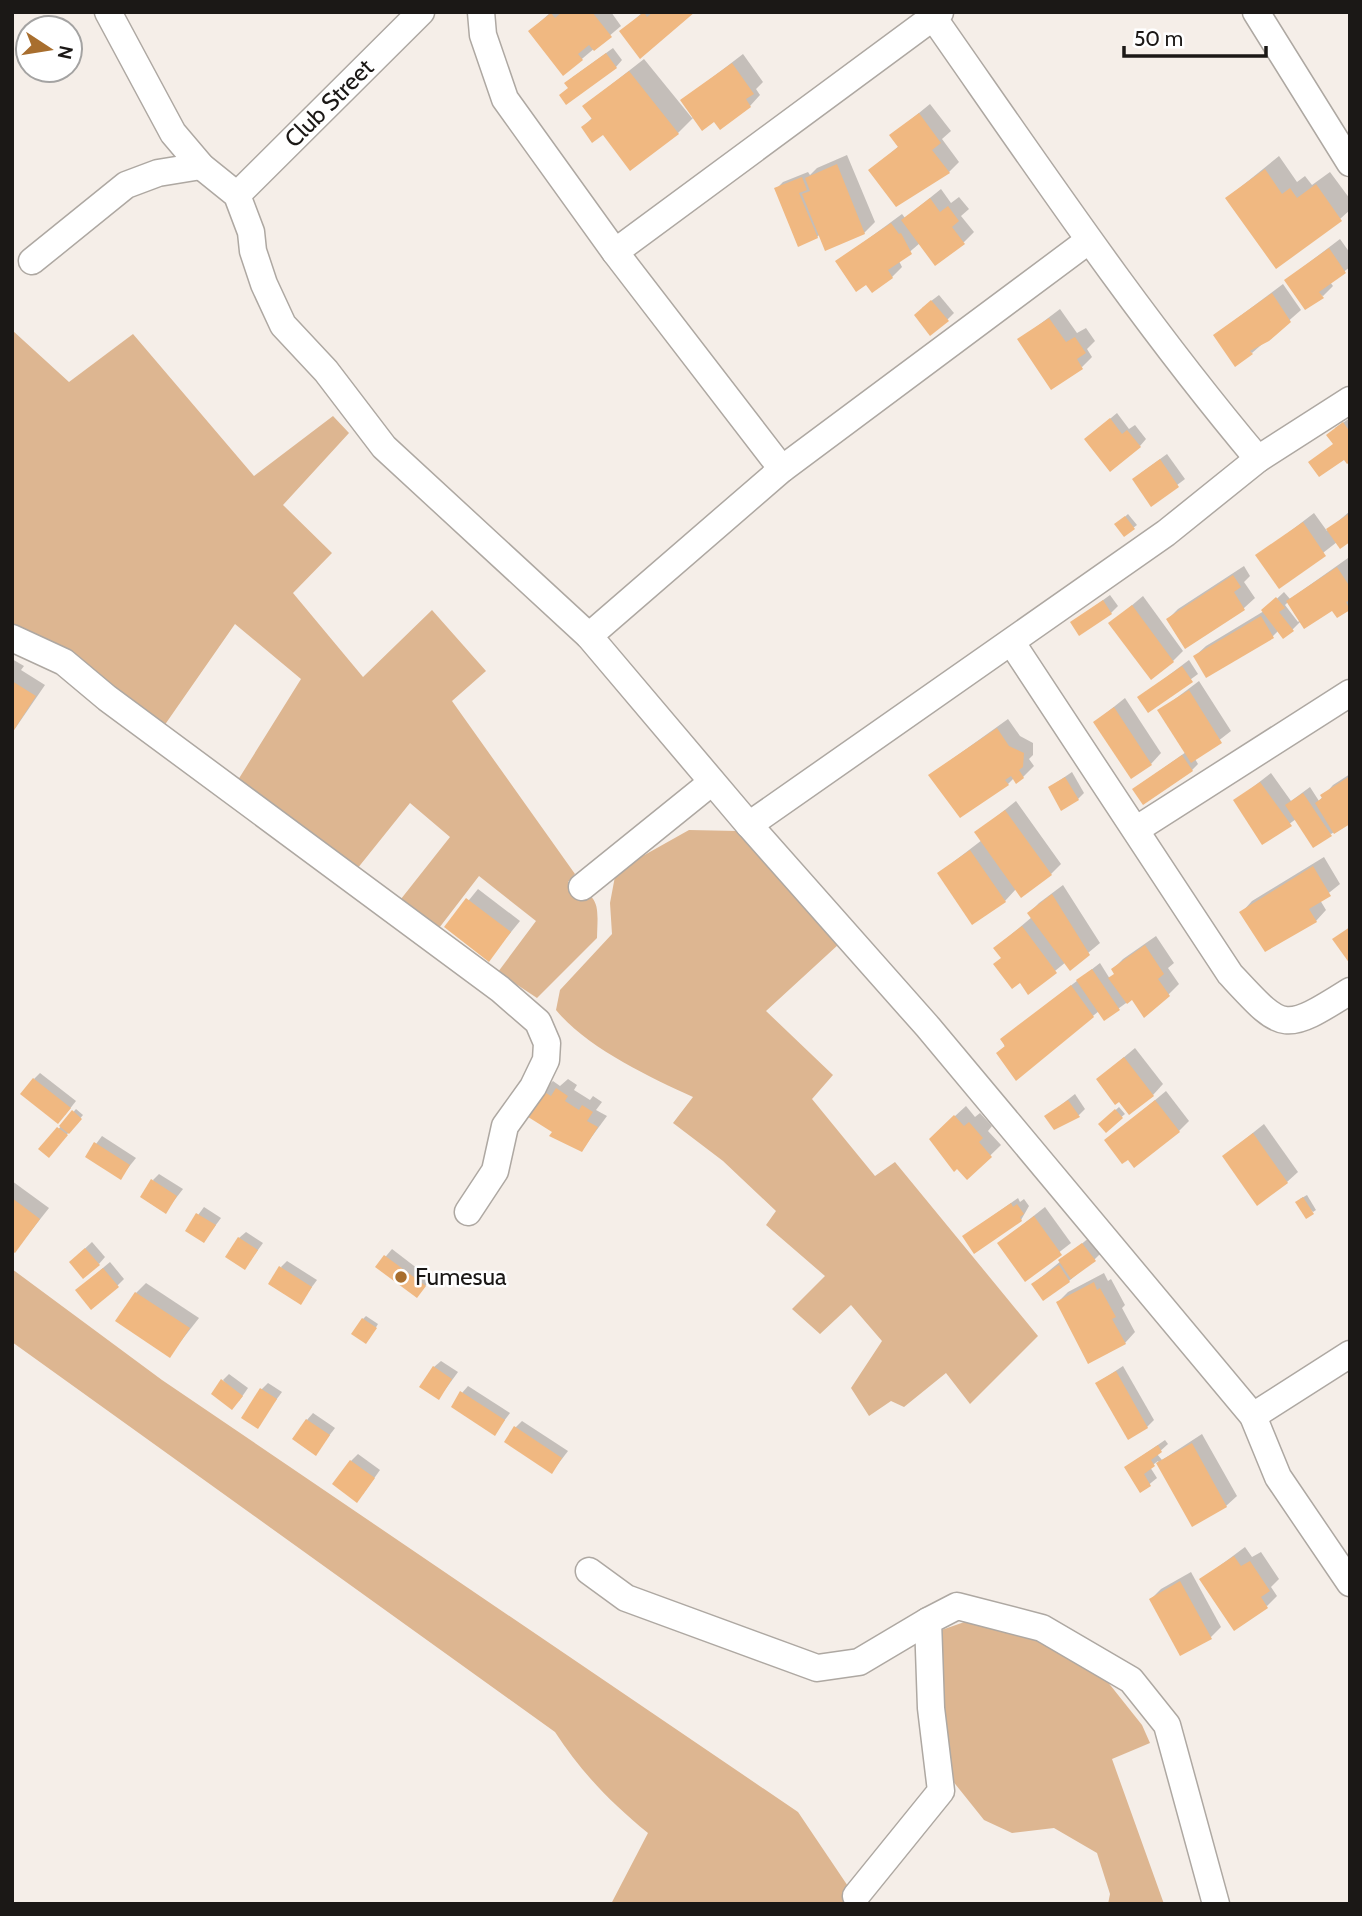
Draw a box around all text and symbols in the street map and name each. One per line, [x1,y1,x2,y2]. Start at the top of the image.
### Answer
north arrow [14,14,84,84]
scale bar [1124,14,1266,58]
text: 50 m [1134,26,1183,51]
text: N [52,43,78,61]
street label: Club Street [278,53,379,153]
place label: Fumesua [415,1262,507,1291]
marker: Fumesua [393,1269,409,1285]

